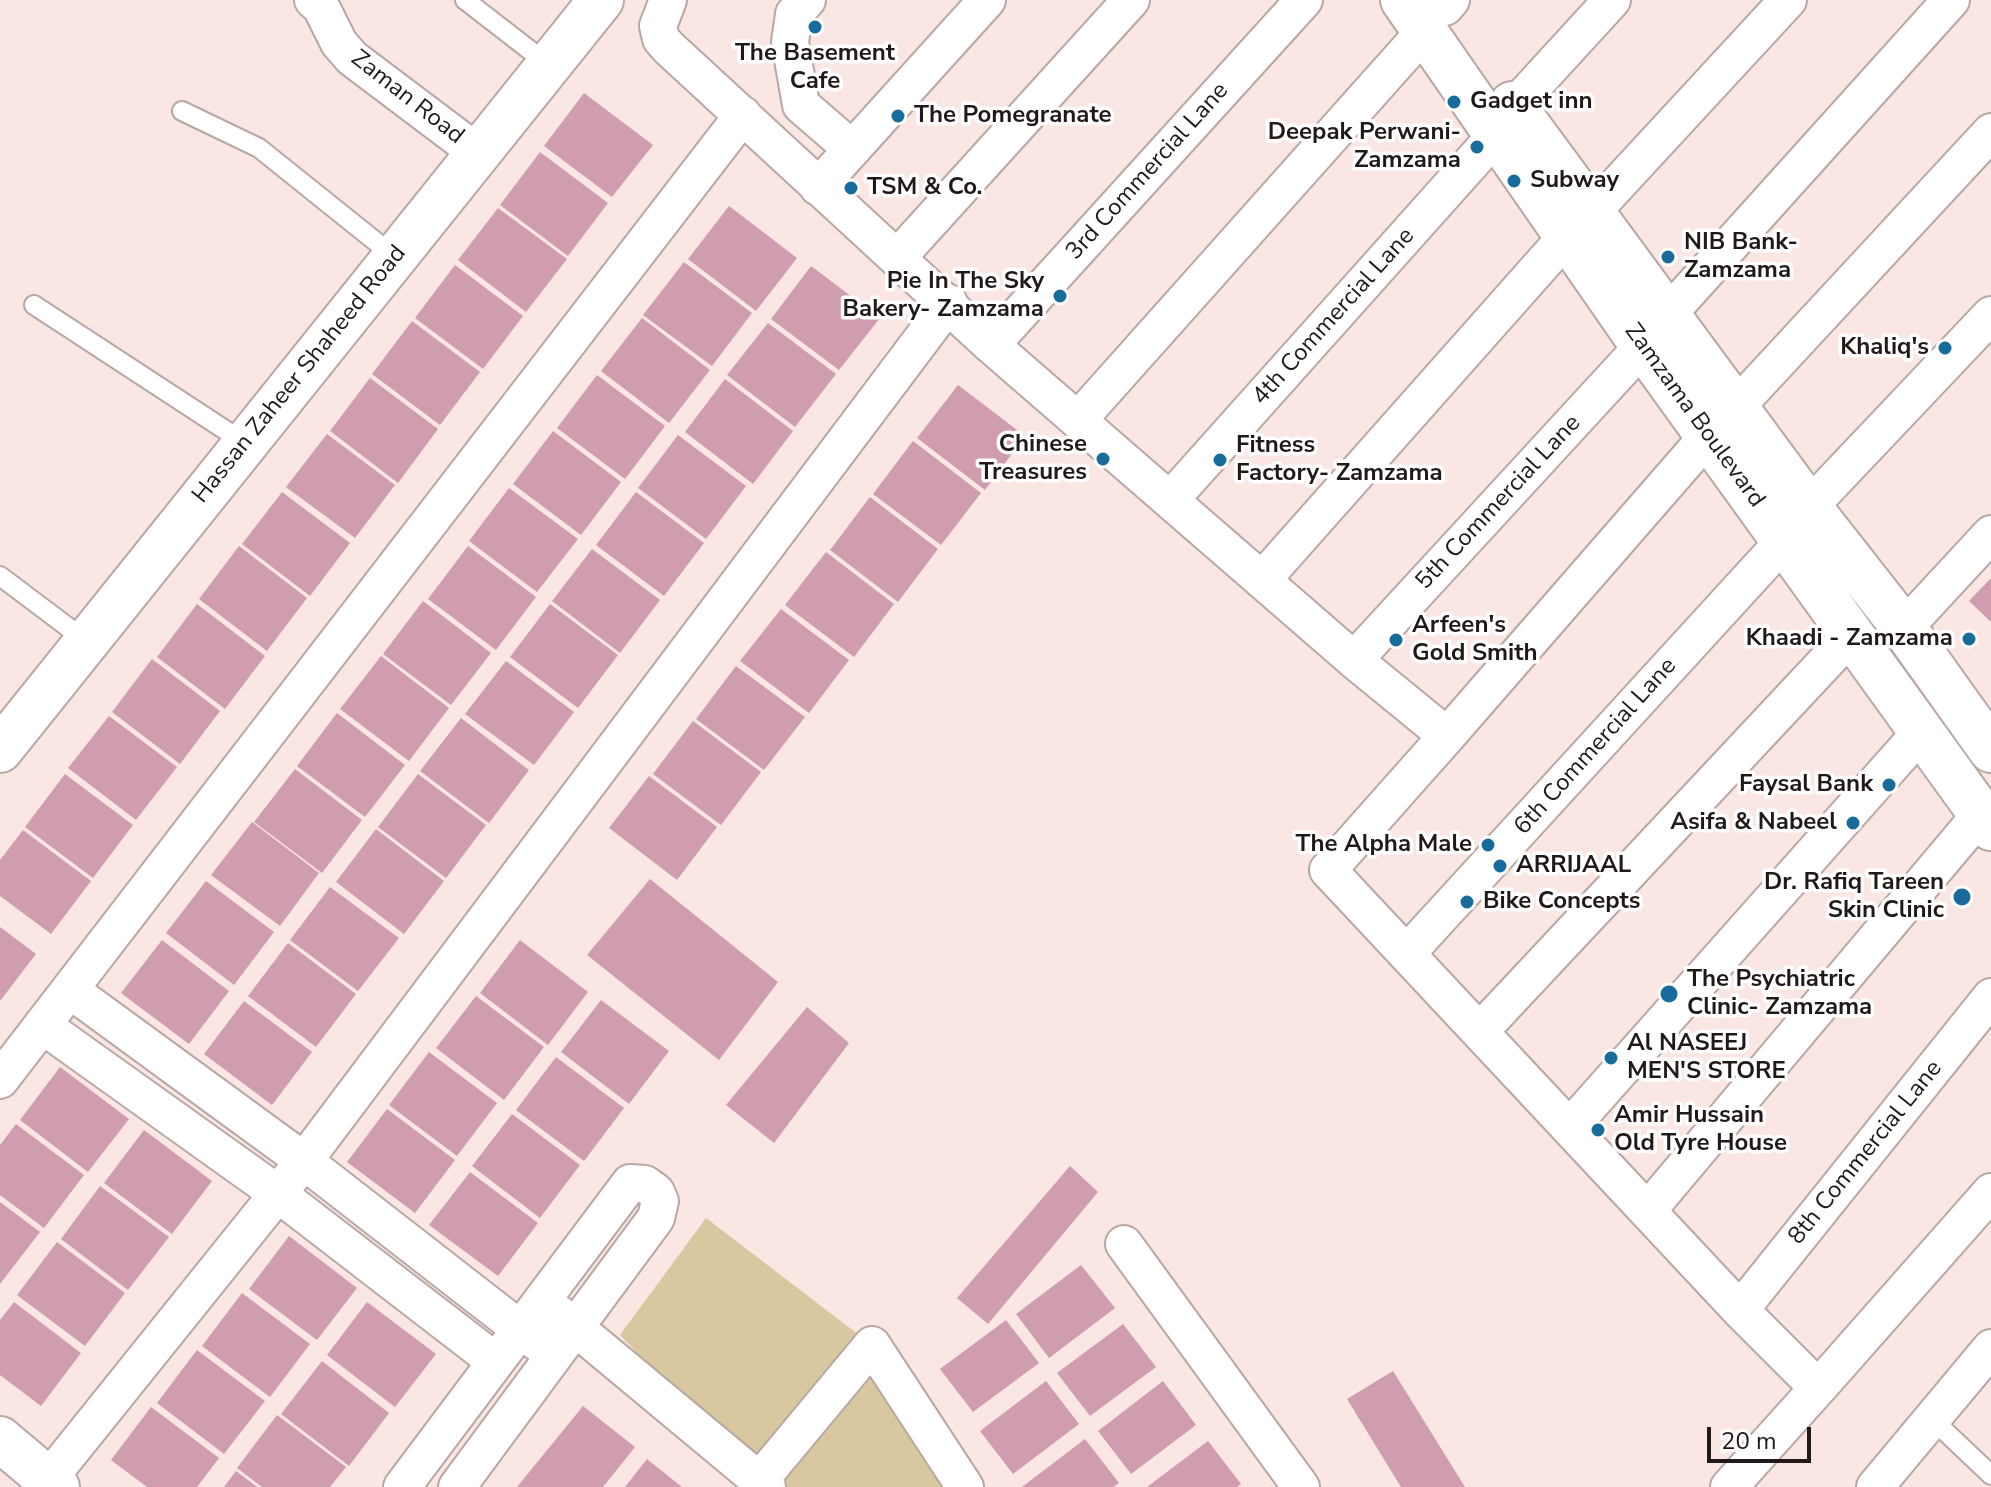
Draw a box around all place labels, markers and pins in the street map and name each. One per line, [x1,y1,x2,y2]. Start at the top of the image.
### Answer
marker: The Basement Cafe [806,18,824,36]
place label: The Basement Cafe [735,40,895,96]
place label: Gadget inn [1470,88,1593,116]
marker: Gadget inn [1445,93,1463,111]
place label: The Pomegranate [914,102,1112,130]
marker: The Pomegranate [889,107,907,125]
place label: Deepak Perwani- Zamzama [1268,119,1461,175]
marker: Deepak Perwani- Zamzama [1468,138,1486,156]
place label: Subway [1530,167,1619,195]
marker: Subway [1505,172,1523,190]
place label: TSM & Co. [867,174,983,202]
marker: TSM & Co. [842,179,860,197]
place label: NIB Bank- Zamzama [1684,229,1798,285]
marker: NIB Bank- Zamzama [1659,248,1677,266]
place label: Pie In The Sky Bakery- Zamzama [842,268,1044,324]
marker: Pie In The Sky Bakery- Zamzama [1051,287,1069,305]
place label: Khaliq's [1840,334,1929,362]
marker: Khaliq's [1936,339,1954,357]
place label: Chinese Treasures [979,431,1087,487]
place label: Fitness Factory- Zamzama [1236,432,1443,488]
marker: Chinese Treasures [1094,450,1112,468]
marker: Fitness Factory- Zamzama [1211,451,1229,469]
place label: Arfeen's Gold Smith [1412,612,1537,668]
place label: Khaadi - Zamzama [1746,625,1953,653]
marker: Khaadi - Zamzama [1960,630,1978,648]
marker: Arfeen's Gold Smith [1387,631,1405,649]
place label: Faysal Bank [1739,771,1873,799]
marker: Faysal Bank [1880,776,1898,794]
place label: Asifa & Nabeel [1670,809,1837,837]
marker: Asifa & Nabeel [1844,814,1862,832]
place label: The Alpha Male [1296,831,1472,859]
marker: The Alpha Male [1479,836,1497,854]
place label: ARRIJAAL [1516,852,1631,880]
marker: ARRIJAAL [1491,857,1509,875]
place label: Dr. Rafiq Tareen Skin Clinic [1764,869,1944,925]
marker: Dr. Rafiq Tareen Skin Clinic [1951,886,1973,908]
place label: Bike Concepts [1483,888,1640,916]
marker: Bike Concepts [1458,893,1476,911]
place label: The Psychiatric Clinic- Zamzama [1687,966,1872,1022]
marker: The Psychiatric Clinic- Zamzama [1658,983,1680,1005]
place label: Al NASEEJ MEN'S STORE [1627,1030,1786,1086]
marker: Al NASEEJ MEN'S STORE [1602,1049,1620,1067]
place label: Amir Hussain Old Tyre House [1614,1102,1787,1158]
marker: Amir Hussain Old Tyre House [1589,1121,1607,1139]

